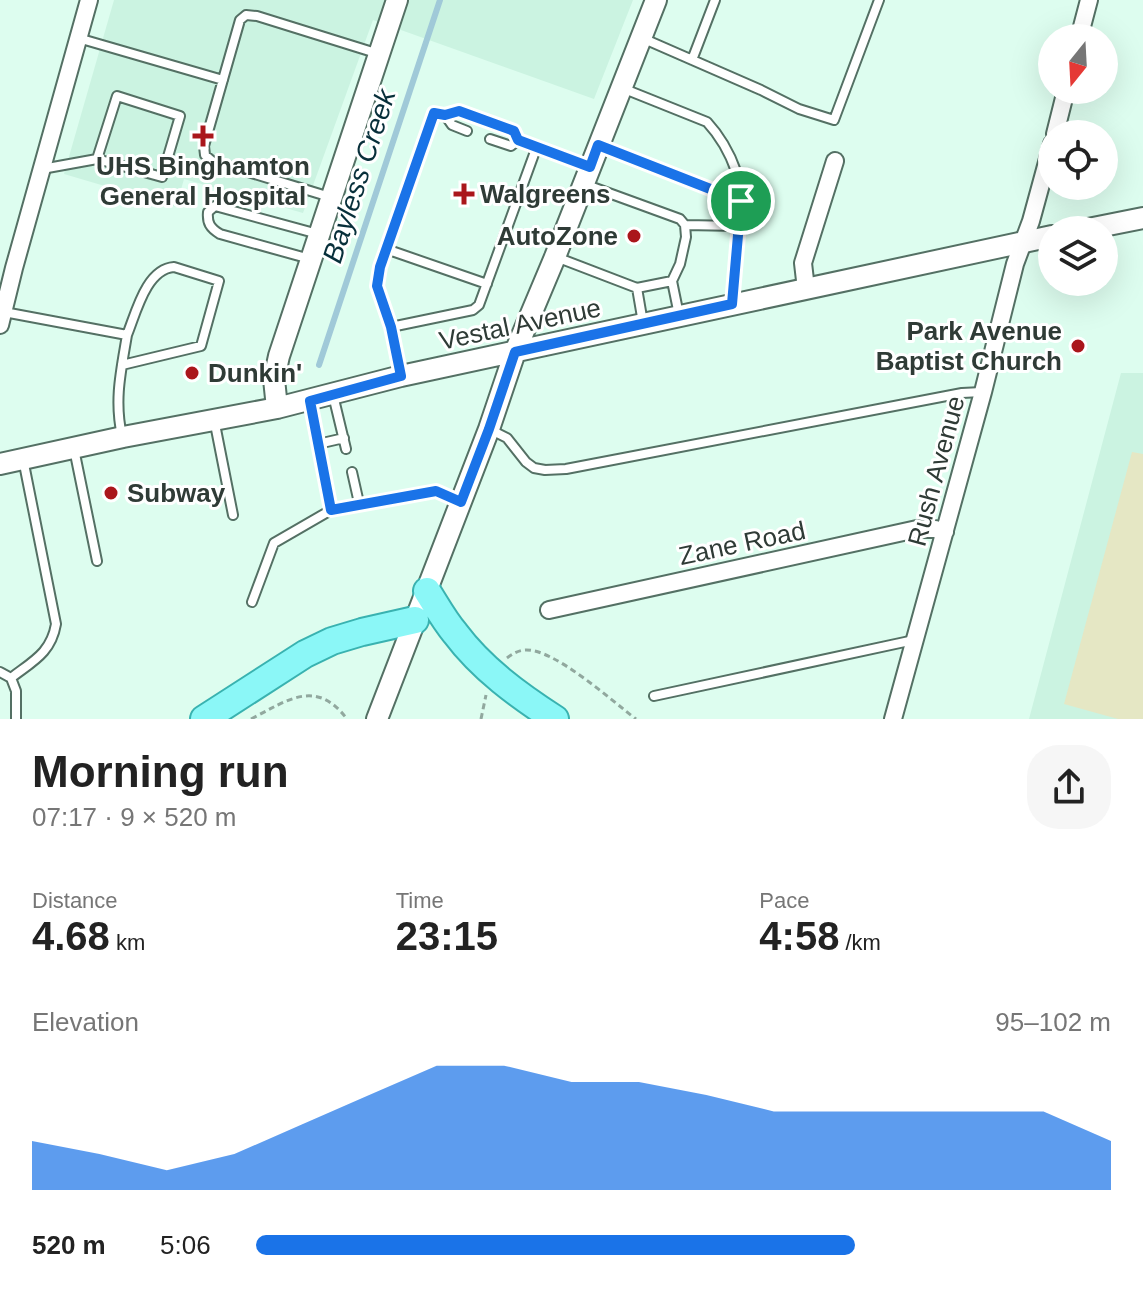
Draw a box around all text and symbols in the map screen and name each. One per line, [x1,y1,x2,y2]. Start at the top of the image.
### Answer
north arrow [1038,24,1118,104]
map controls [1038,24,1118,296]
water label: Bayless Creek [316,83,402,267]
button: locate [1038,120,1118,200]
marker: UHS Binghamton General Hospital [192,125,214,147]
place label: UHS Binghamton General Hospital [96,151,310,211]
pin [707,167,775,235]
place label: Walgreens [480,179,611,209]
icon: arrive [719,179,763,223]
marker: Walgreens [455,185,473,203]
button: layers [1038,216,1118,296]
place label: AutoZone [497,221,618,251]
marker: AutoZone [625,227,643,245]
street label: Vestal Avenue [437,292,603,356]
place label: Park Avenue Baptist Church [876,316,1062,376]
marker: Park Avenue Baptist Church [1069,337,1087,355]
place label: Dunkin' [208,358,302,388]
marker: Dunkin' [183,364,201,382]
street label: Rush Avenue [902,393,970,549]
place label: Subway [127,478,226,508]
marker: Subway [102,484,120,502]
street label: Zane Road [676,515,808,571]
button: share [1027,745,1111,829]
text: Morning run [32,747,289,796]
text: 07:17 · 9 × 520 m [32,802,237,832]
text: Distance [32,888,118,913]
text: Time [396,888,444,913]
text: Pace [759,888,809,913]
text: 4.68 [32,914,110,958]
text: 23:15 [396,914,498,958]
text: 4:58 [759,914,839,958]
text: km [110,930,145,955]
text: /km [839,930,881,955]
text: Elevation [32,1007,139,1037]
text: 95–102 m [995,1007,1111,1037]
text: 520 m [32,1230,106,1260]
text: 5:06 [160,1230,211,1260]

